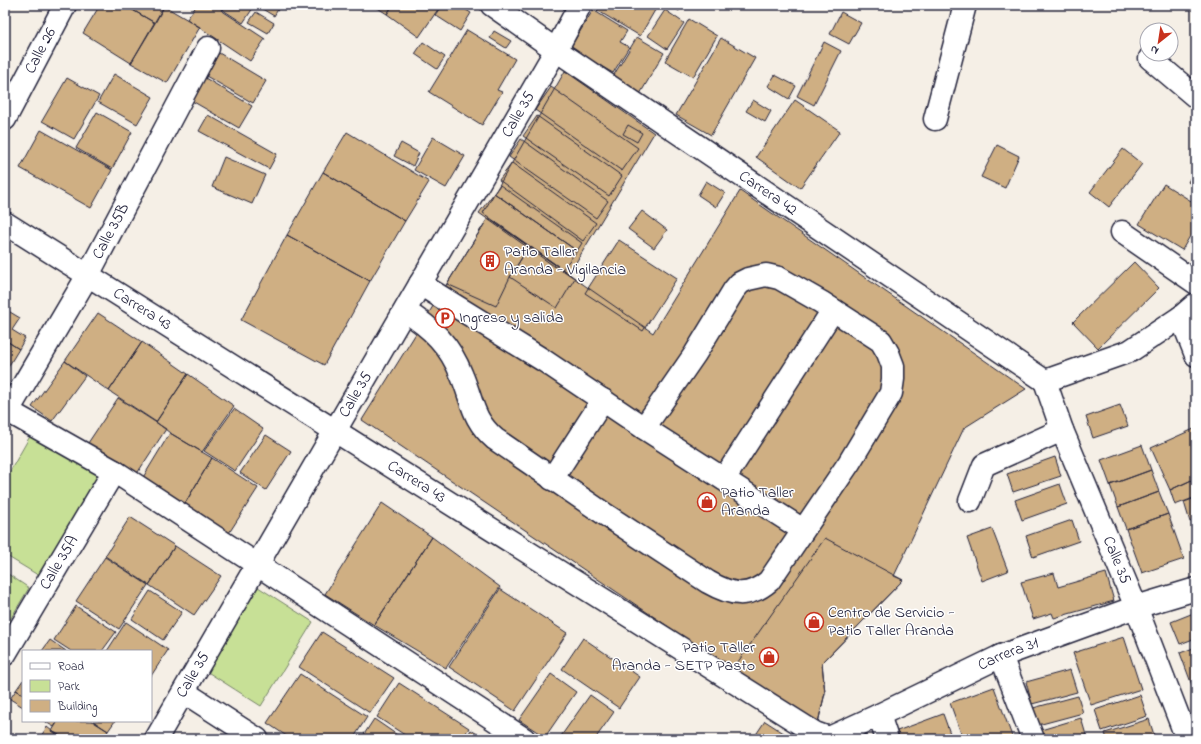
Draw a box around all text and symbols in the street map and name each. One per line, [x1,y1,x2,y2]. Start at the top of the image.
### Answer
north arrow [1139,22,1179,62]
street label: Calle 26 [19,24,63,78]
text: N [1147,41,1162,59]
street label: Calle 35 [496,87,541,142]
street label: Carrera 42 [733,165,802,222]
street label: Calle 35B [86,199,136,264]
place label: Patio Taller Aranda - Vigilancia [504,240,626,282]
building icon: Patio Taller Aranda - Vigilancia [479,250,501,272]
street label: Carrera 43 [108,282,176,337]
place label: Ingreso y salida [459,306,563,330]
parking icon: Ingreso y salida [434,307,456,329]
street label: Calle 35 [333,367,379,422]
street label: Carrera 43 [382,454,450,510]
place label: Patio Taller Aranda [721,481,794,523]
shop icon: Patio Taller Aranda [696,491,718,513]
street label: Calle 35A [34,531,85,595]
street label: Calle 35 [1096,533,1137,588]
place label: Centro de Servicio - Patio Taller Aranda [828,601,954,643]
shop icon: Centro de Servicio - Patio Taller Aranda [803,611,825,633]
street label: Carrera 31 [974,631,1042,677]
place label: Patio Taller Aranda - SETP Pasto [612,636,755,678]
shop icon: Patio Taller Aranda - SETP Pasto [758,646,780,668]
street label: Calle 35 [170,647,216,703]
legend [22,650,152,722]
text: Road [58,658,84,676]
text: Park [58,678,80,696]
text: Building [57,698,97,717]

